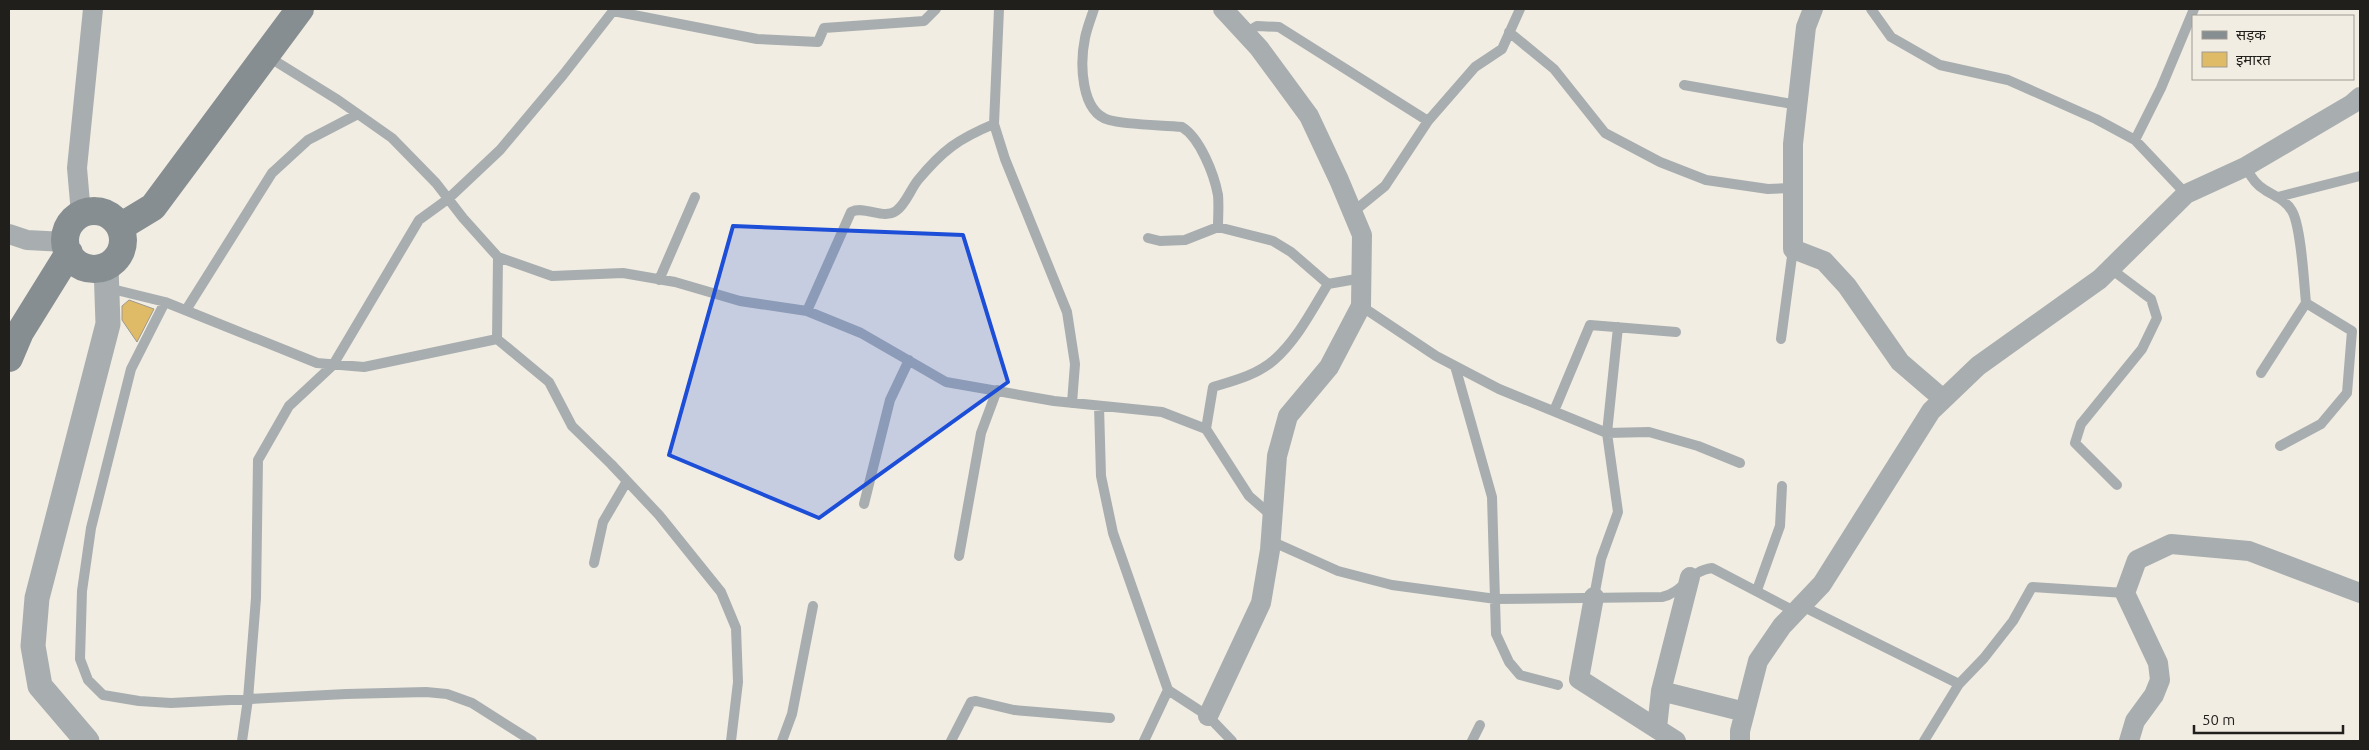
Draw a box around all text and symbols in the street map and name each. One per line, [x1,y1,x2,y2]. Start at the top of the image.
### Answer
legend [2192,15,2354,80]
text: सड़क [2236,26,2266,43]
text: इमारत [2236,51,2271,68]
scale bar [2194,702,2343,734]
text: 50 m [2202,711,2235,728]

